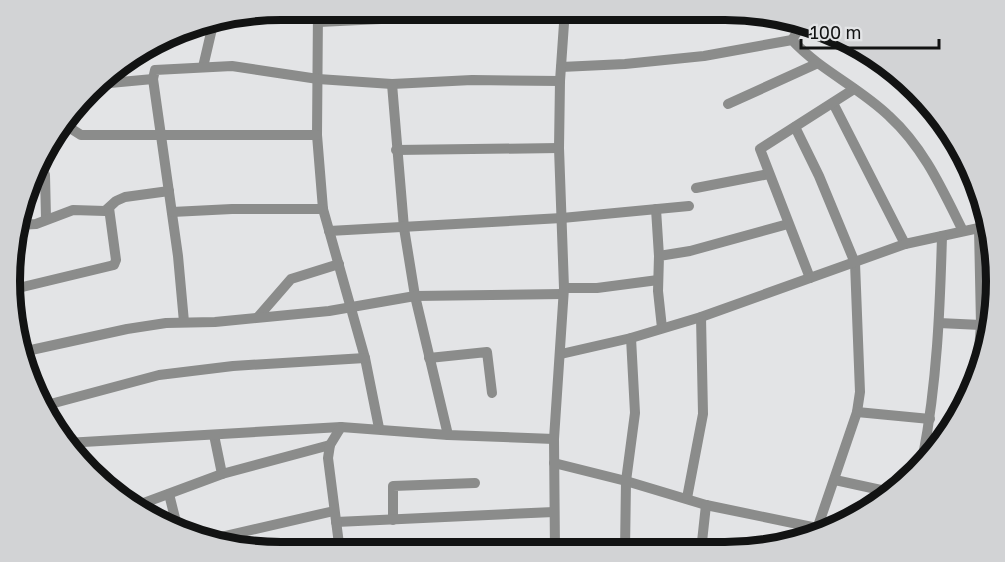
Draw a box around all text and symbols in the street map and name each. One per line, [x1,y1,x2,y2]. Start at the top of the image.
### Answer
scale bar [801,12,939,50]
text: 100 m [810,21,861,43]

